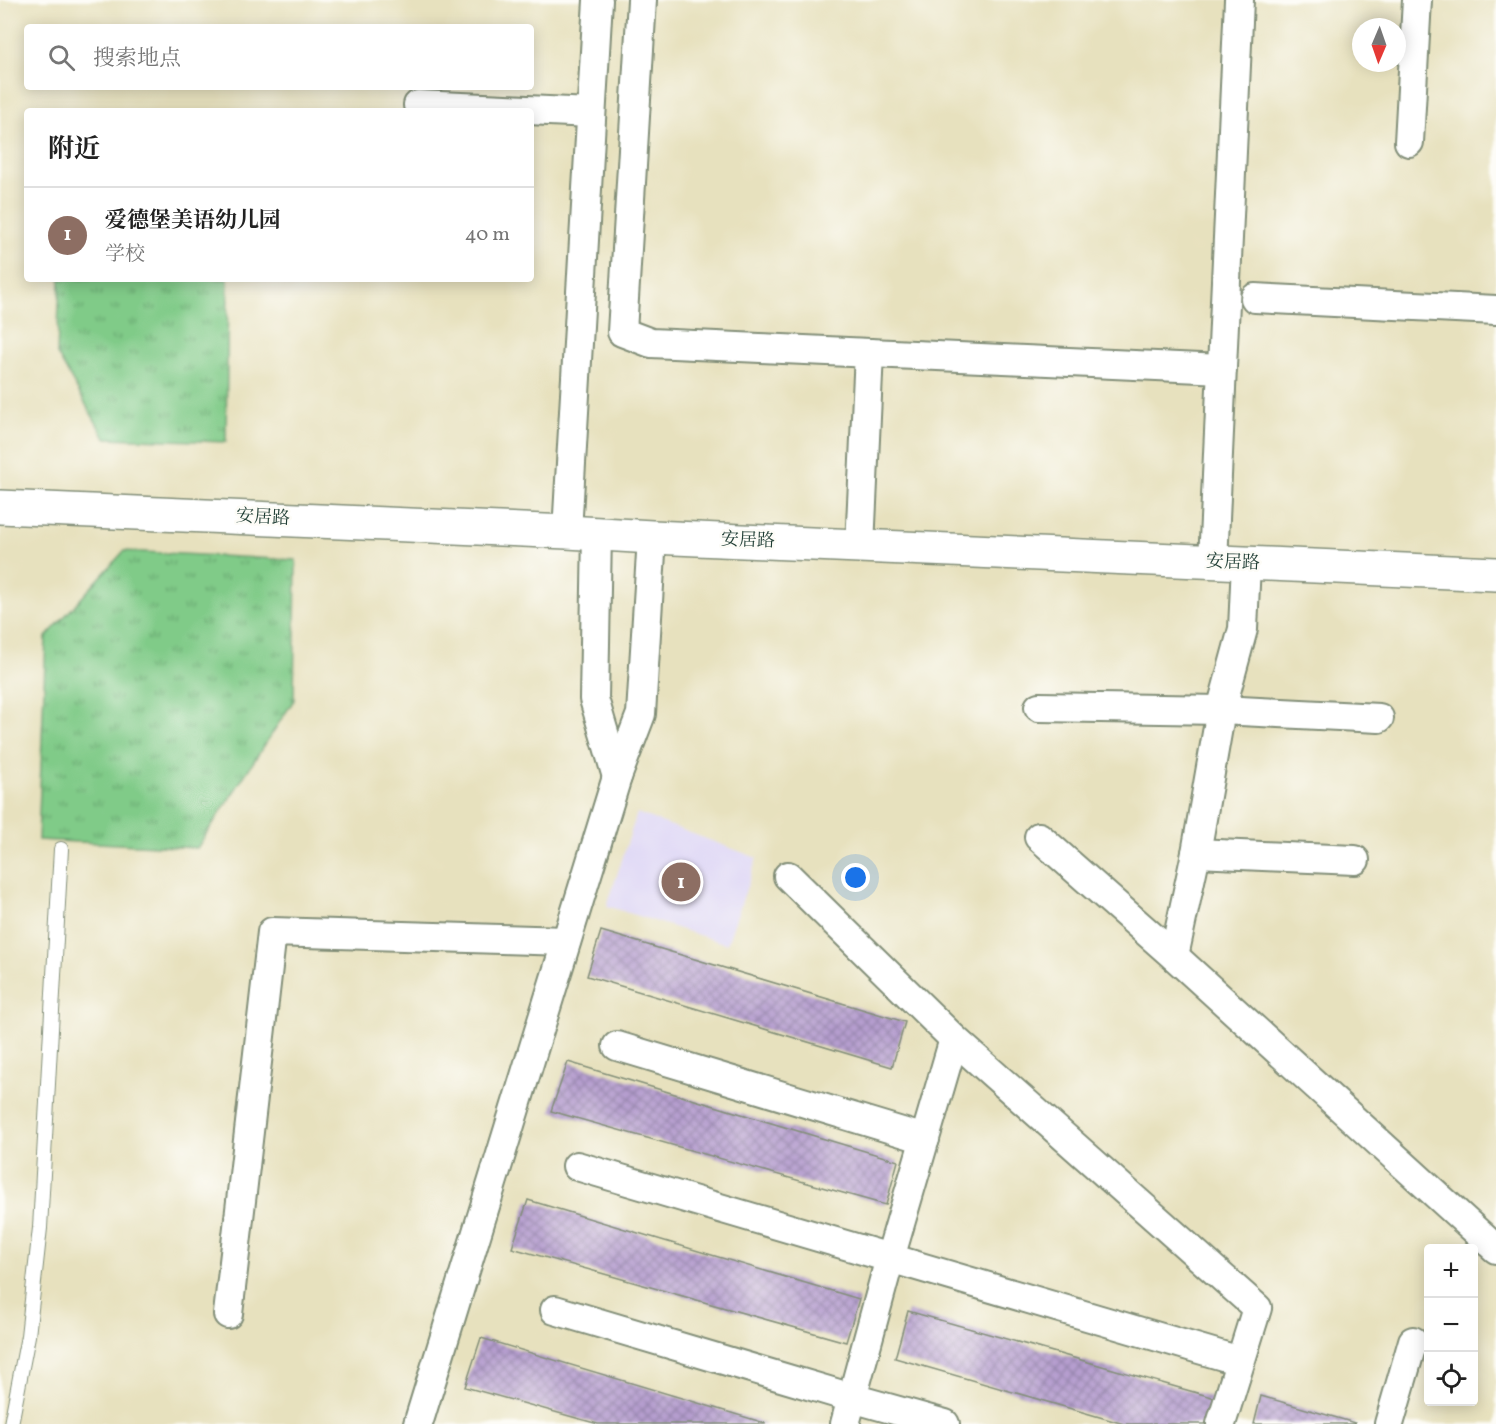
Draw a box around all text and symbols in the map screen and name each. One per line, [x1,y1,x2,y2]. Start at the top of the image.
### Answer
north arrow [1352,18,1406,72]
search box [24,24,534,90]
icon: search [45,41,78,74]
text: 搜索地点 [93,44,181,75]
text: 附近 [48,132,100,168]
text: 爱德堡美语幼儿园 [105,206,281,237]
text: 1 [63,221,72,249]
text: 40 m [465,221,510,249]
text: 学校 [105,241,145,269]
street label: 安居路 [235,504,291,532]
street label: 安居路 [721,528,775,554]
street label: 安居路 [1206,550,1260,576]
pin: 1 [662,860,700,904]
your location [841,863,870,892]
map controls [1424,1244,1478,1406]
button: + [1424,1244,1478,1298]
button: − [1424,1298,1478,1352]
button: locate [1424,1352,1478,1406]

